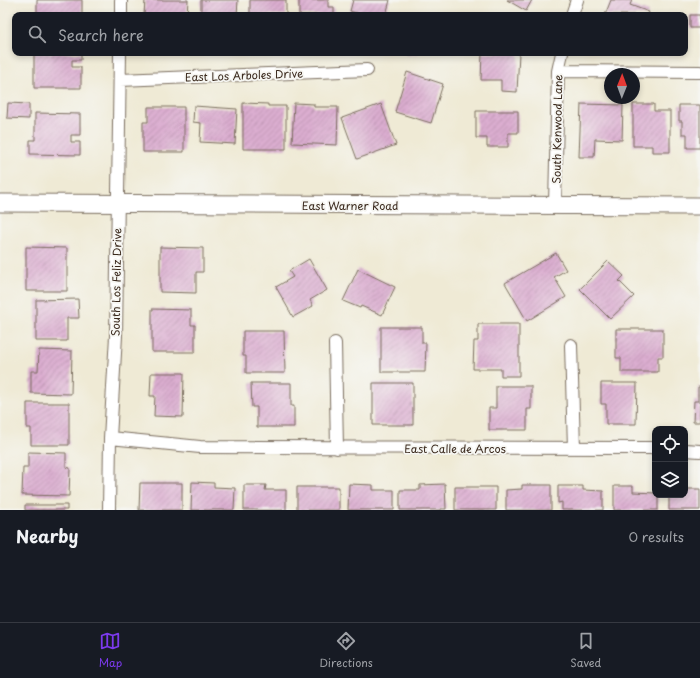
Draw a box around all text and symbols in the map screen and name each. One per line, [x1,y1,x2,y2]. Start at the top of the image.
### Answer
search box [12,12,688,56]
icon: search [26,23,48,45]
text: Search here [58,23,144,46]
street label: East Los Arboles Drive [185,64,303,86]
north arrow [604,68,640,104]
street label: South Kenwood Lane [548,74,566,184]
street label: East Warner Road [302,197,398,214]
street label: South Los Feliz Drive [107,228,125,336]
map controls [652,426,688,498]
button: locate [652,426,688,462]
street label: East Calle de Arcos [404,440,506,457]
button: layers [652,462,688,498]
text: Nearby [16,523,78,549]
text: 0 results [629,527,684,546]
tab: Map [99,630,122,671]
tab: Directions [319,630,373,671]
tab: Saved [570,630,601,671]

